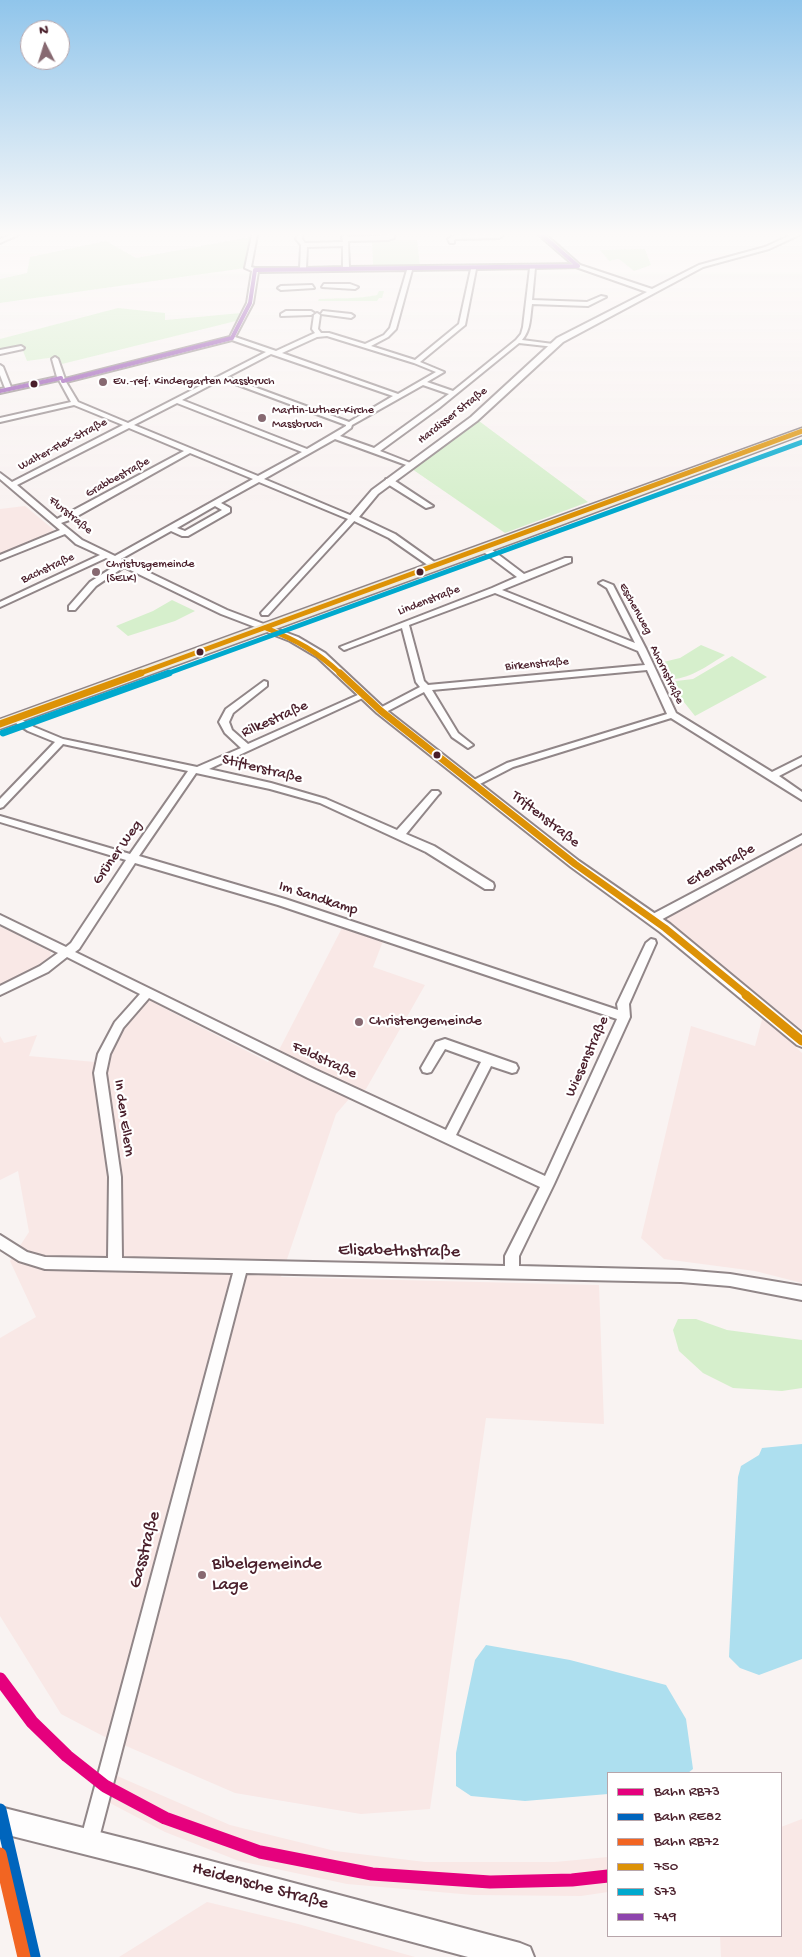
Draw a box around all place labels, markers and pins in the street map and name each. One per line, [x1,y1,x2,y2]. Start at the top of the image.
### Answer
place label: Ev.-ref. Kindergarten Massbruch [113,375,274,389]
marker: Ev.-ref. Kindergarten Massbruch [97,376,109,388]
unlabelled marker [29,379,39,389]
place label: Martin-Luther-Kirche Massbruch [272,404,374,432]
marker: Martin-Luther-Kirche Massbruch [256,412,268,424]
place label: Christusgemeinde (SELK) [106,558,194,586]
marker: Christusgemeinde (SELK) [90,566,102,578]
unlabelled marker [415,567,425,577]
unlabelled marker [195,647,205,657]
unlabelled marker [432,750,442,760]
place label: Christengemeinde [369,1013,482,1031]
marker: Christengemeinde [353,1016,365,1028]
place label: Bibelgemeinde Lage [212,1554,322,1596]
marker: Bibelgemeinde Lage [196,1569,208,1581]

